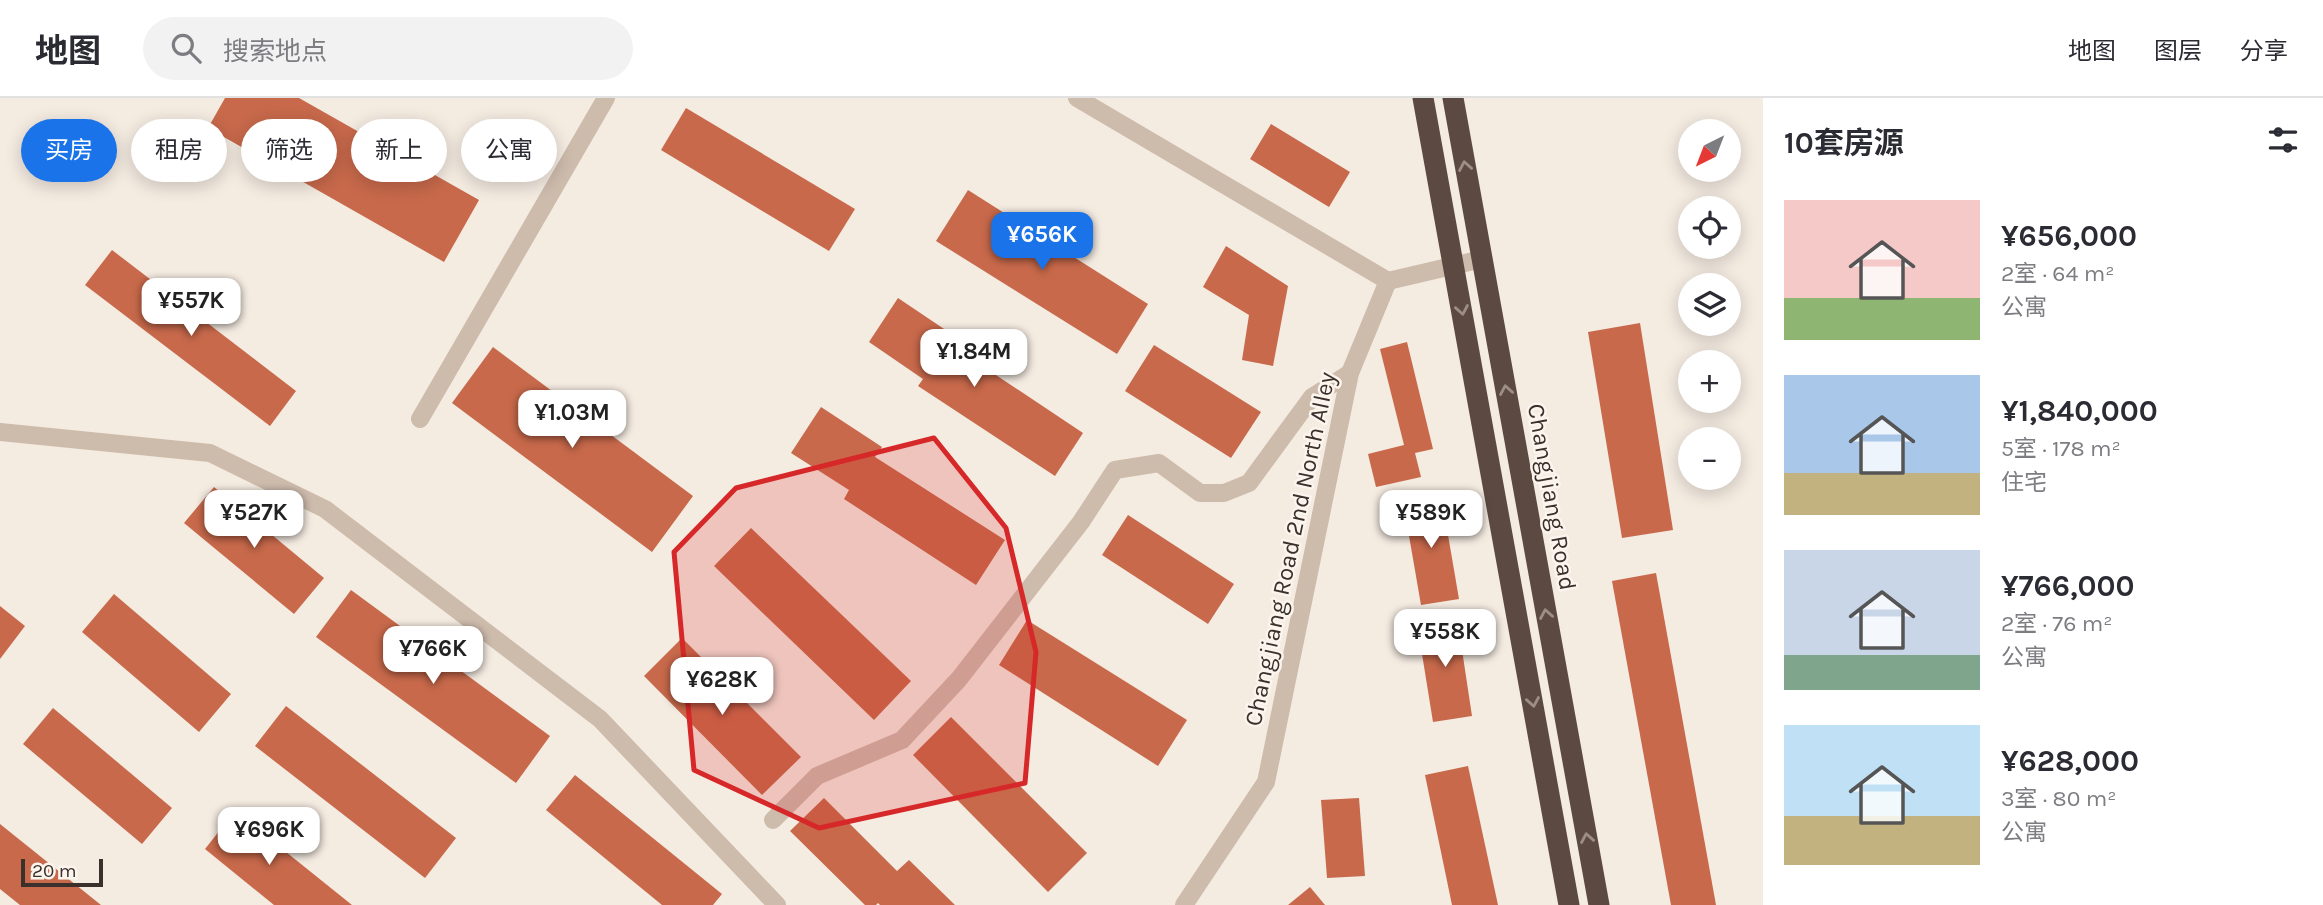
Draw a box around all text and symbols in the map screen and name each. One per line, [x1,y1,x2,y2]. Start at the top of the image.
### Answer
search box [143,17,633,80]
icon: search [167,29,205,67]
text: 地图 [35,32,101,70]
text: 搜索地点 [223,36,327,67]
text: 地图 [2068,37,2116,65]
text: 图层 [2154,37,2202,65]
text: 分享 [2240,37,2288,65]
chip: 买房 [21,119,117,182]
chip: 租房 [131,119,227,182]
chip: 筛选 [241,119,337,182]
chip: 新上 [351,119,447,182]
chip: 公寓 [461,119,557,182]
north arrow [1678,119,1741,182]
map controls [1678,119,1741,490]
icon: filters [2264,121,2302,159]
text: 10套房源 [1784,125,1904,161]
one-way arrow [1458,160,1473,172]
button: locate [1678,196,1741,259]
pin: ¥656K [993,212,1091,272]
text: ¥656,000 [2001,218,2137,254]
text: ¥656K [1007,221,1077,248]
icon: home [1840,228,1924,312]
text: 2室 · 64 m² [2001,260,2115,287]
button: layers [1678,273,1741,336]
pin: ¥557K [142,278,240,338]
text: ¥557K [158,287,224,314]
text: 公寓 [2001,294,2047,321]
one-way arrow [1453,304,1468,316]
pin: ¥1.84M [917,330,1031,389]
text: ¥1.84M [936,338,1012,365]
button: + [1678,350,1741,413]
street label: Changjiang Road 2nd North Alley [1239,369,1341,729]
one-way arrow [1499,384,1514,396]
pin: ¥1.03M [515,390,629,450]
text: ¥1,840,000 [2001,393,2158,429]
text: ¥1.03M [534,399,610,426]
street label: Changjiang Road [1522,401,1582,593]
icon: home [1840,403,1924,487]
button: − [1678,427,1741,490]
text: 5室 · 178 m² [2001,435,2121,462]
text: 住宅 [2001,469,2047,496]
pin: ¥527K [205,490,303,550]
pin: ¥589K [1382,490,1480,550]
text: ¥527K [220,499,288,526]
text: ¥589K [1396,499,1466,526]
text: ¥766,000 [2001,568,2134,604]
icon: home [1840,578,1924,662]
one-way arrow [1539,608,1554,620]
pin: ¥558K [1396,610,1494,669]
text: 2室 · 76 m² [2001,610,2113,637]
text: ¥558K [1410,618,1480,645]
pin: ¥766K [384,626,482,686]
text: ¥766K [399,635,467,662]
text: 公寓 [2001,644,2047,671]
pin: ¥628K [673,658,771,717]
text: ¥628K [686,666,758,693]
one-way arrow [1524,696,1539,708]
text: ¥628,000 [2001,743,2139,779]
icon: home [1840,753,1924,837]
text: 3室 · 80 m² [2001,785,2117,812]
pin: ¥696K [220,808,318,867]
text: ¥696K [234,816,304,843]
text: 公寓 [2001,819,2047,846]
one-way arrow [1580,832,1595,844]
scale bar [21,856,103,888]
text: 20 m [32,860,77,882]

